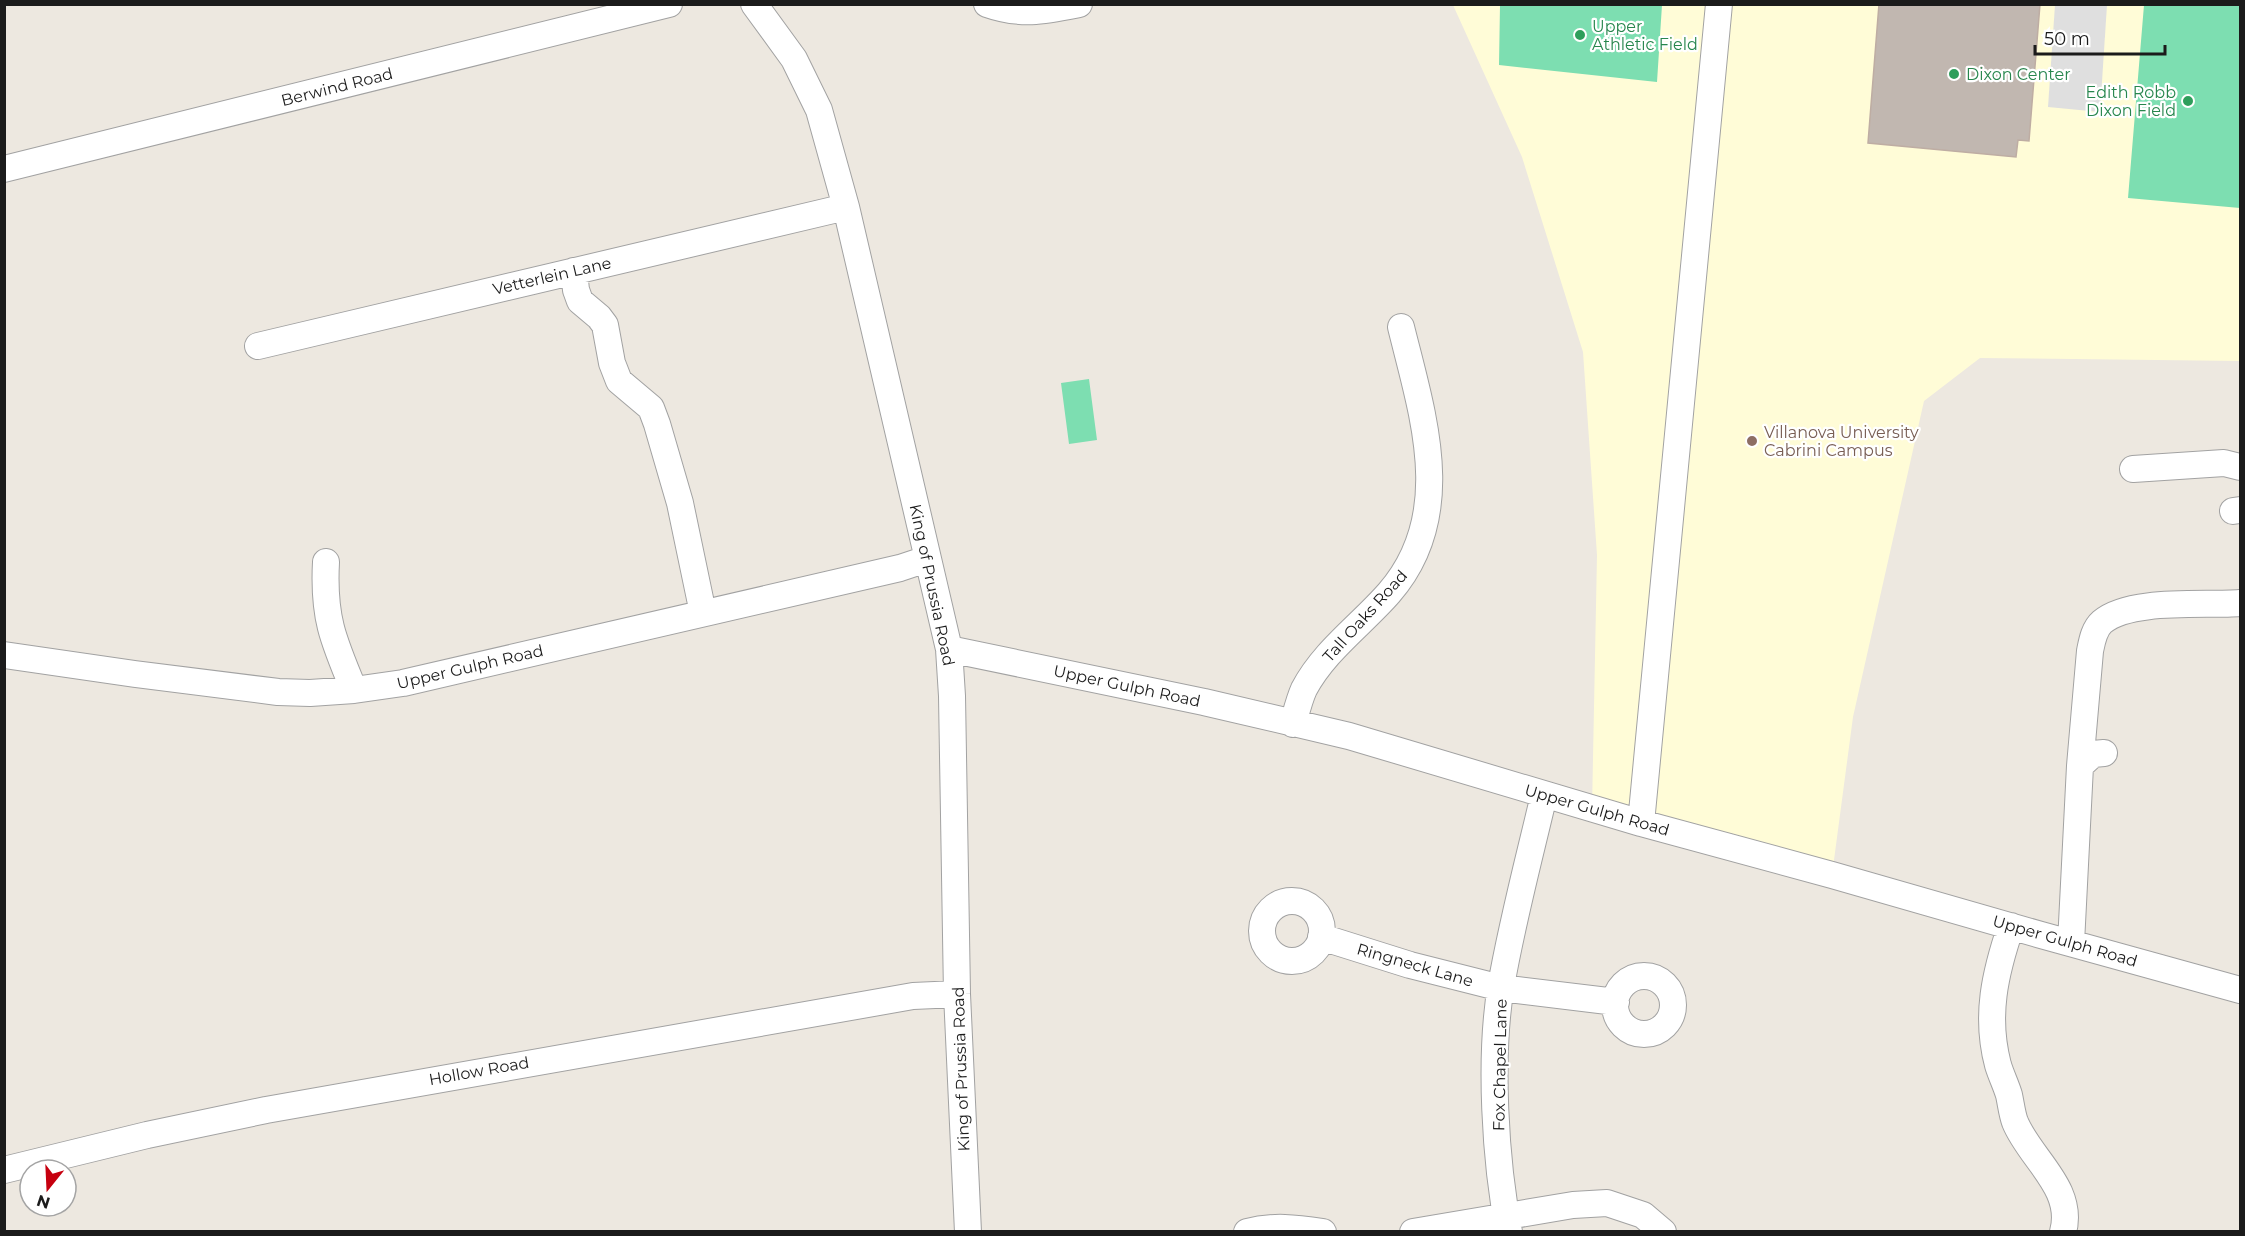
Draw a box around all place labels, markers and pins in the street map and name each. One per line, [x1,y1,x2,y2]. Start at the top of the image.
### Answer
place label: Upper Athletic Field [1592,17,1698,54]
marker: Upper Athletic Field [1573,28,1587,42]
place label: Dixon Center [1966,65,2071,84]
marker: Dixon Center [1947,67,1961,81]
place label: Edith Robb Dixon Field [2086,83,2176,120]
marker: Edith Robb Dixon Field [2181,94,2195,108]
place label: Villanova University Cabrini Campus [1764,423,1919,460]
marker: Villanova University Cabrini Campus [1745,434,1759,448]

